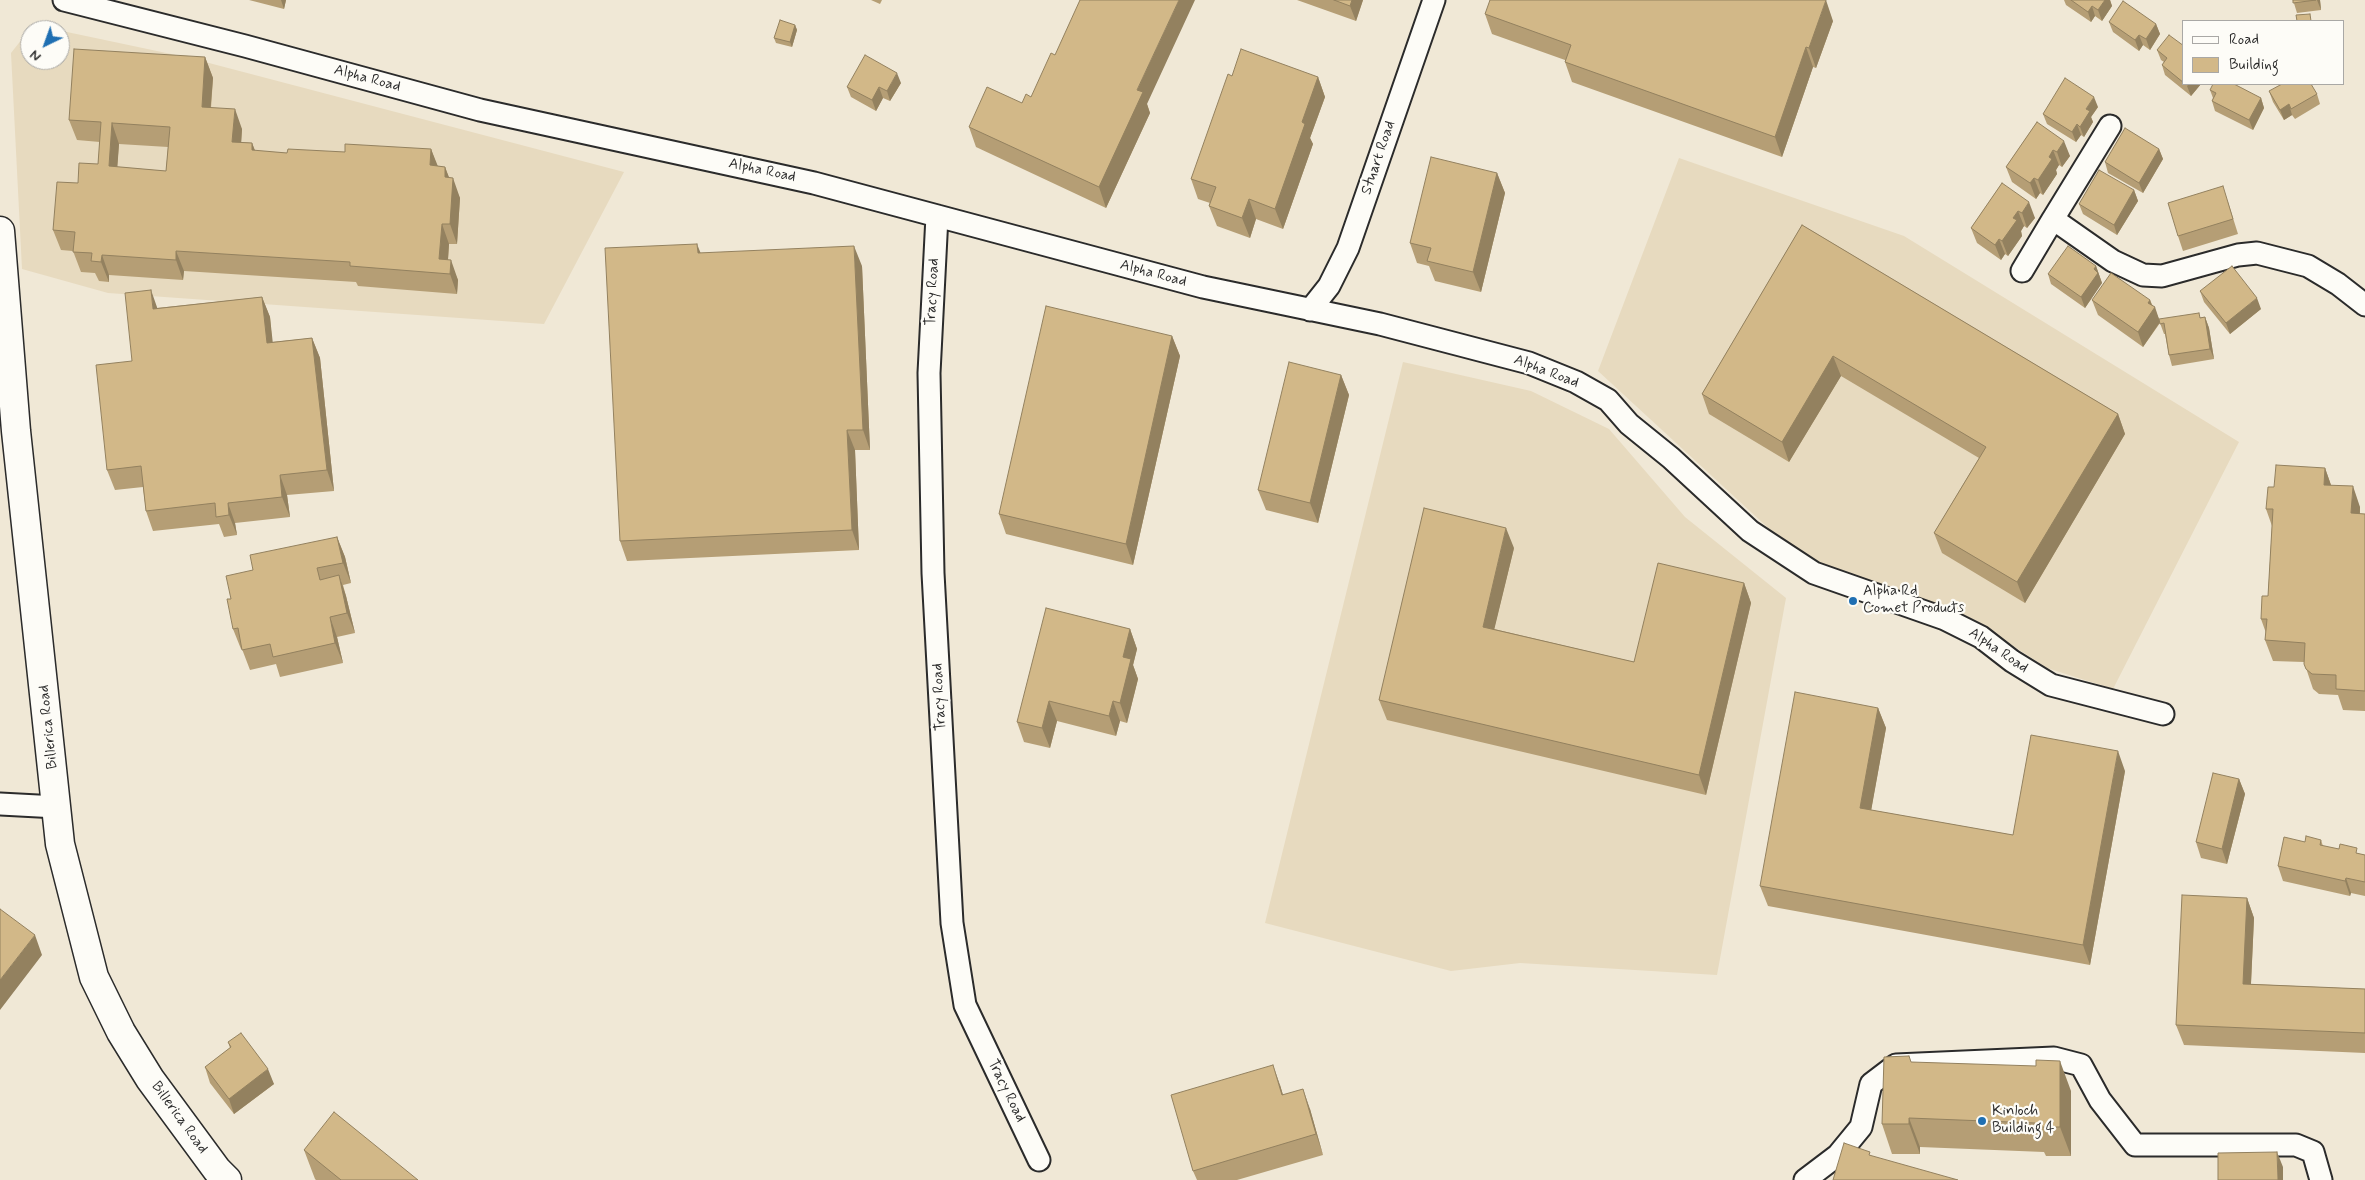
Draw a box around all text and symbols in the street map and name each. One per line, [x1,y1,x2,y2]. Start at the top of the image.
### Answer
north arrow [20,20,70,70]
legend [2182,20,2345,85]
text: Road [2229,30,2259,50]
text: N [26,46,45,65]
text: Building [2229,55,2279,75]
street label: Alpha Road [332,61,402,97]
street label: Stuart Road [1358,119,1400,197]
street label: Alpha Road [727,155,797,187]
street label: Alpha Road [1118,256,1188,292]
street label: Tracy Road [922,258,944,326]
street label: Alpha Road [1511,351,1581,393]
place label: Alpha Rd Comet Products [1863,583,1964,618]
marker: Alpha Rd Comet Products [1847,595,1859,607]
street label: Alpha Road [1965,624,2031,678]
street label: Tracy Road [929,663,951,731]
street label: Billerica Road [36,684,62,770]
street label: Tracy Road [983,1057,1029,1125]
street label: Billerica Road [147,1078,211,1158]
place label: Kinloch Building 4 [1992,1103,2054,1138]
marker: Kinloch Building 4 [1976,1115,1988,1127]

